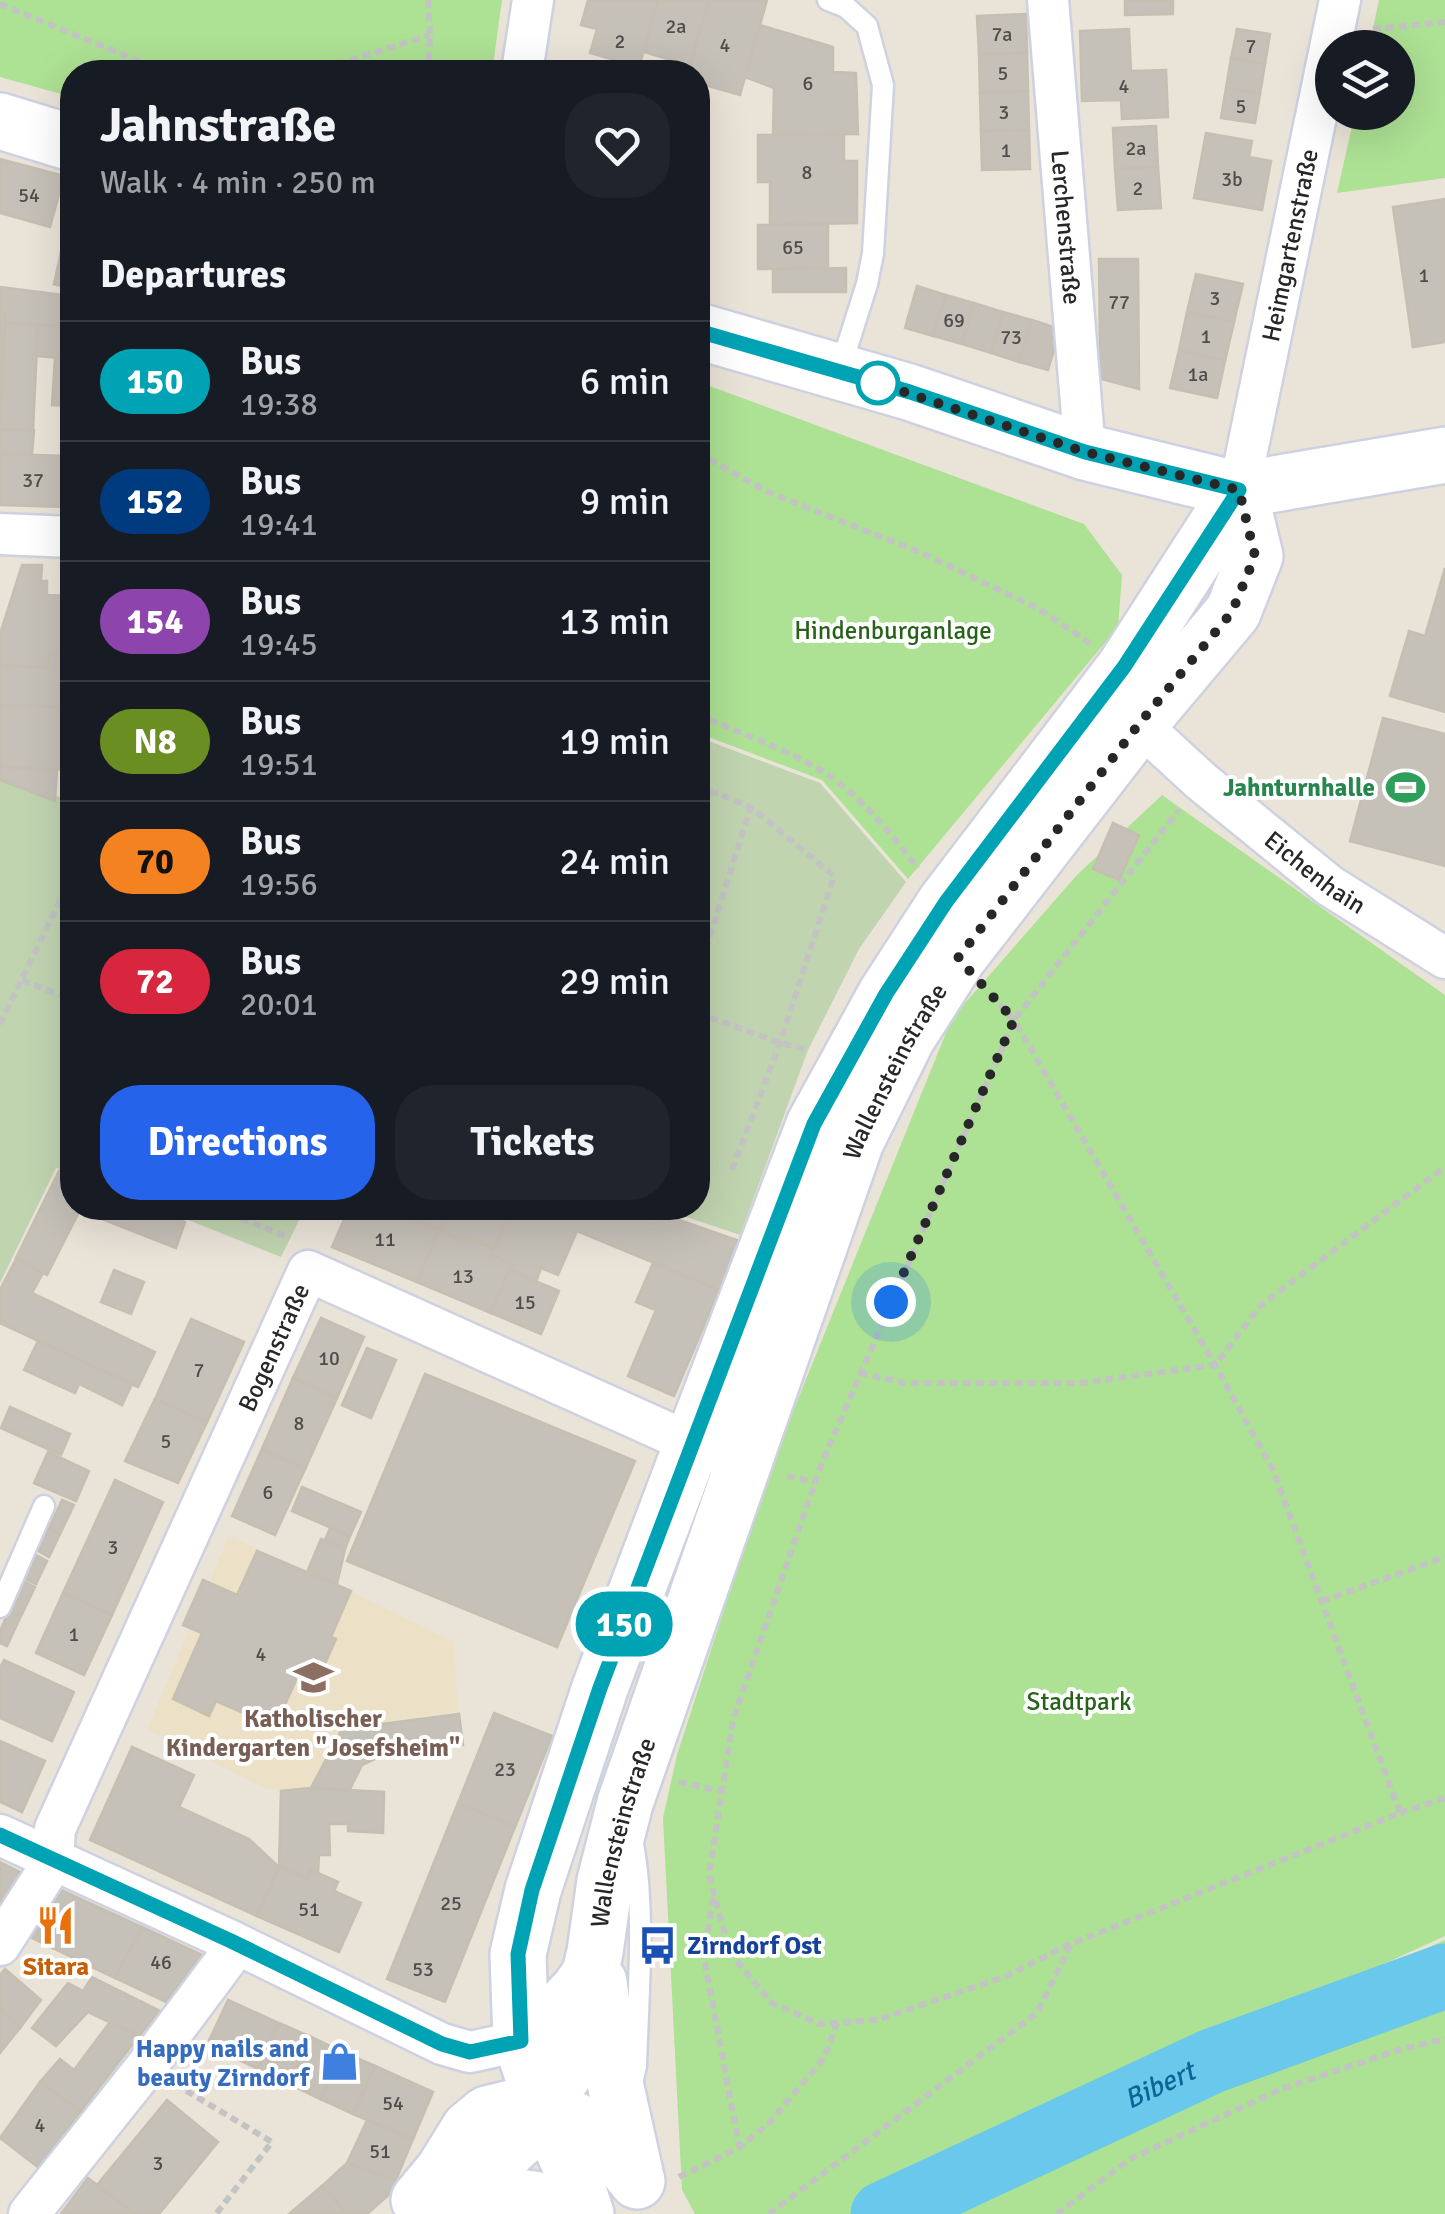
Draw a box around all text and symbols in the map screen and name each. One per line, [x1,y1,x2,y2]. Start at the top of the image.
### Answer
house number: 2a [666,14,686,39]
house number: 7a [992,22,1012,47]
house number: 2 [615,29,625,54]
map controls [1315,30,1415,130]
button: layers [1315,30,1415,130]
house number: 4 [720,33,731,58]
house number: 7 [1246,34,1256,59]
house number: 5 [998,61,1008,86]
house number: 6 [803,71,813,96]
house number: 4 [1119,74,1130,99]
button: heart [565,93,670,198]
house number: 5 [1236,94,1246,119]
text: Jahnstraße [100,96,336,155]
house number: 3 [999,100,1009,125]
house number: 2a [1126,136,1146,161]
house number: 1 [1001,138,1011,163]
street label: Heimgartenstraße [1255,146,1324,344]
street label: Lerchenstraße [1045,149,1088,306]
house number: 8 [802,160,812,185]
text: Walk · 4 min · 250 m [100,163,376,202]
house number: 3b [1221,167,1243,192]
house number: 2 [1133,176,1143,201]
house number: 54 [18,183,40,208]
house number: 65 [782,235,804,260]
text: Departures [100,251,286,298]
house number: 1 [1419,263,1429,288]
house number: 3 [1210,286,1220,311]
house number: 77 [1108,290,1130,315]
house number: 69 [943,308,965,333]
house number: 1 [1201,324,1211,349]
house number: 73 [1000,325,1022,350]
text: Bus [240,338,301,385]
text: 6 min [580,358,670,405]
text: 150 [127,360,183,403]
unlabelled marker [857,362,899,404]
house number: 1a [1188,362,1208,387]
text: 19:38 [240,385,318,424]
text: Bus [240,458,301,505]
house number: 37 [22,468,44,493]
text: 9 min [580,478,670,525]
text: 152 [127,480,183,523]
text: 19:41 [240,505,318,544]
text: Bus [240,578,301,625]
text: 13 min [559,598,670,645]
text: 154 [127,600,183,643]
park label: Hindenburganlage [794,615,992,646]
text: 19:45 [240,625,318,664]
text: Bus [240,698,301,745]
text: 19 min [559,718,670,765]
text: N8 [133,720,177,763]
text: 19:51 [240,745,318,784]
sports icon: Jahnturnhalle [1384,766,1426,808]
place label: Jahnturnhalle [1223,772,1375,803]
text: Bus [240,818,301,865]
street label: Eichenhain [1258,824,1372,920]
text: 24 min [559,838,670,885]
text: 70 [136,840,174,883]
text: 19:56 [240,865,318,904]
text: Bus [240,938,301,985]
text: 29 min [559,958,670,1005]
text: 72 [136,960,174,1003]
street label: Wallensteinstraße [835,977,953,1163]
text: 20:01 [240,985,318,1024]
button: Directions [100,1085,375,1200]
button: Tickets [395,1085,670,1200]
house number: 11 [374,1227,396,1252]
house number: 13 [452,1264,474,1289]
your location [866,1277,916,1327]
street label: Bogenstraße [231,1278,316,1416]
house number: 15 [514,1290,536,1315]
house number: 10 [318,1346,340,1371]
house number: 7 [194,1358,204,1383]
house number: 8 [294,1411,304,1436]
house number: 5 [161,1429,171,1454]
house number: 6 [263,1480,273,1505]
house number: 3 [108,1535,118,1560]
line badge: 150 [566,1592,682,1656]
text: 150 [596,1603,652,1646]
house number: 1 [69,1622,79,1647]
house number: 4 [256,1642,267,1667]
school or university icon: Katholischer Kindergarten "Josefsheim" [292,1656,334,1698]
park label: Stadtpark [1027,1686,1132,1717]
place label: Katholischer Kindergarten "Josefsheim" [166,1703,460,1763]
street label: Wallensteinstraße [583,1733,662,1929]
house number: 23 [494,1757,516,1782]
house number: 25 [440,1891,462,1916]
house number: 51 [298,1897,320,1922]
restaurant icon: Sitara [35,1904,77,1946]
bus stop icon: Zirndorf Ost [636,1924,678,1966]
place label: Zirndorf Ost [687,1930,822,1961]
house number: 46 [150,1950,172,1975]
place label: Sitara [23,1951,89,1982]
house number: 53 [412,1957,434,1982]
place label: Happy nails and beauty Zirndorf [136,2033,311,2093]
shop icon: Happy nails and beauty Zirndorf [318,2041,360,2083]
water label: Bibert [1119,2053,1203,2116]
house number: 54 [382,2091,404,2116]
house number: 4 [35,2113,46,2138]
house number: 51 [369,2139,391,2164]
house number: 3 [153,2151,163,2176]

